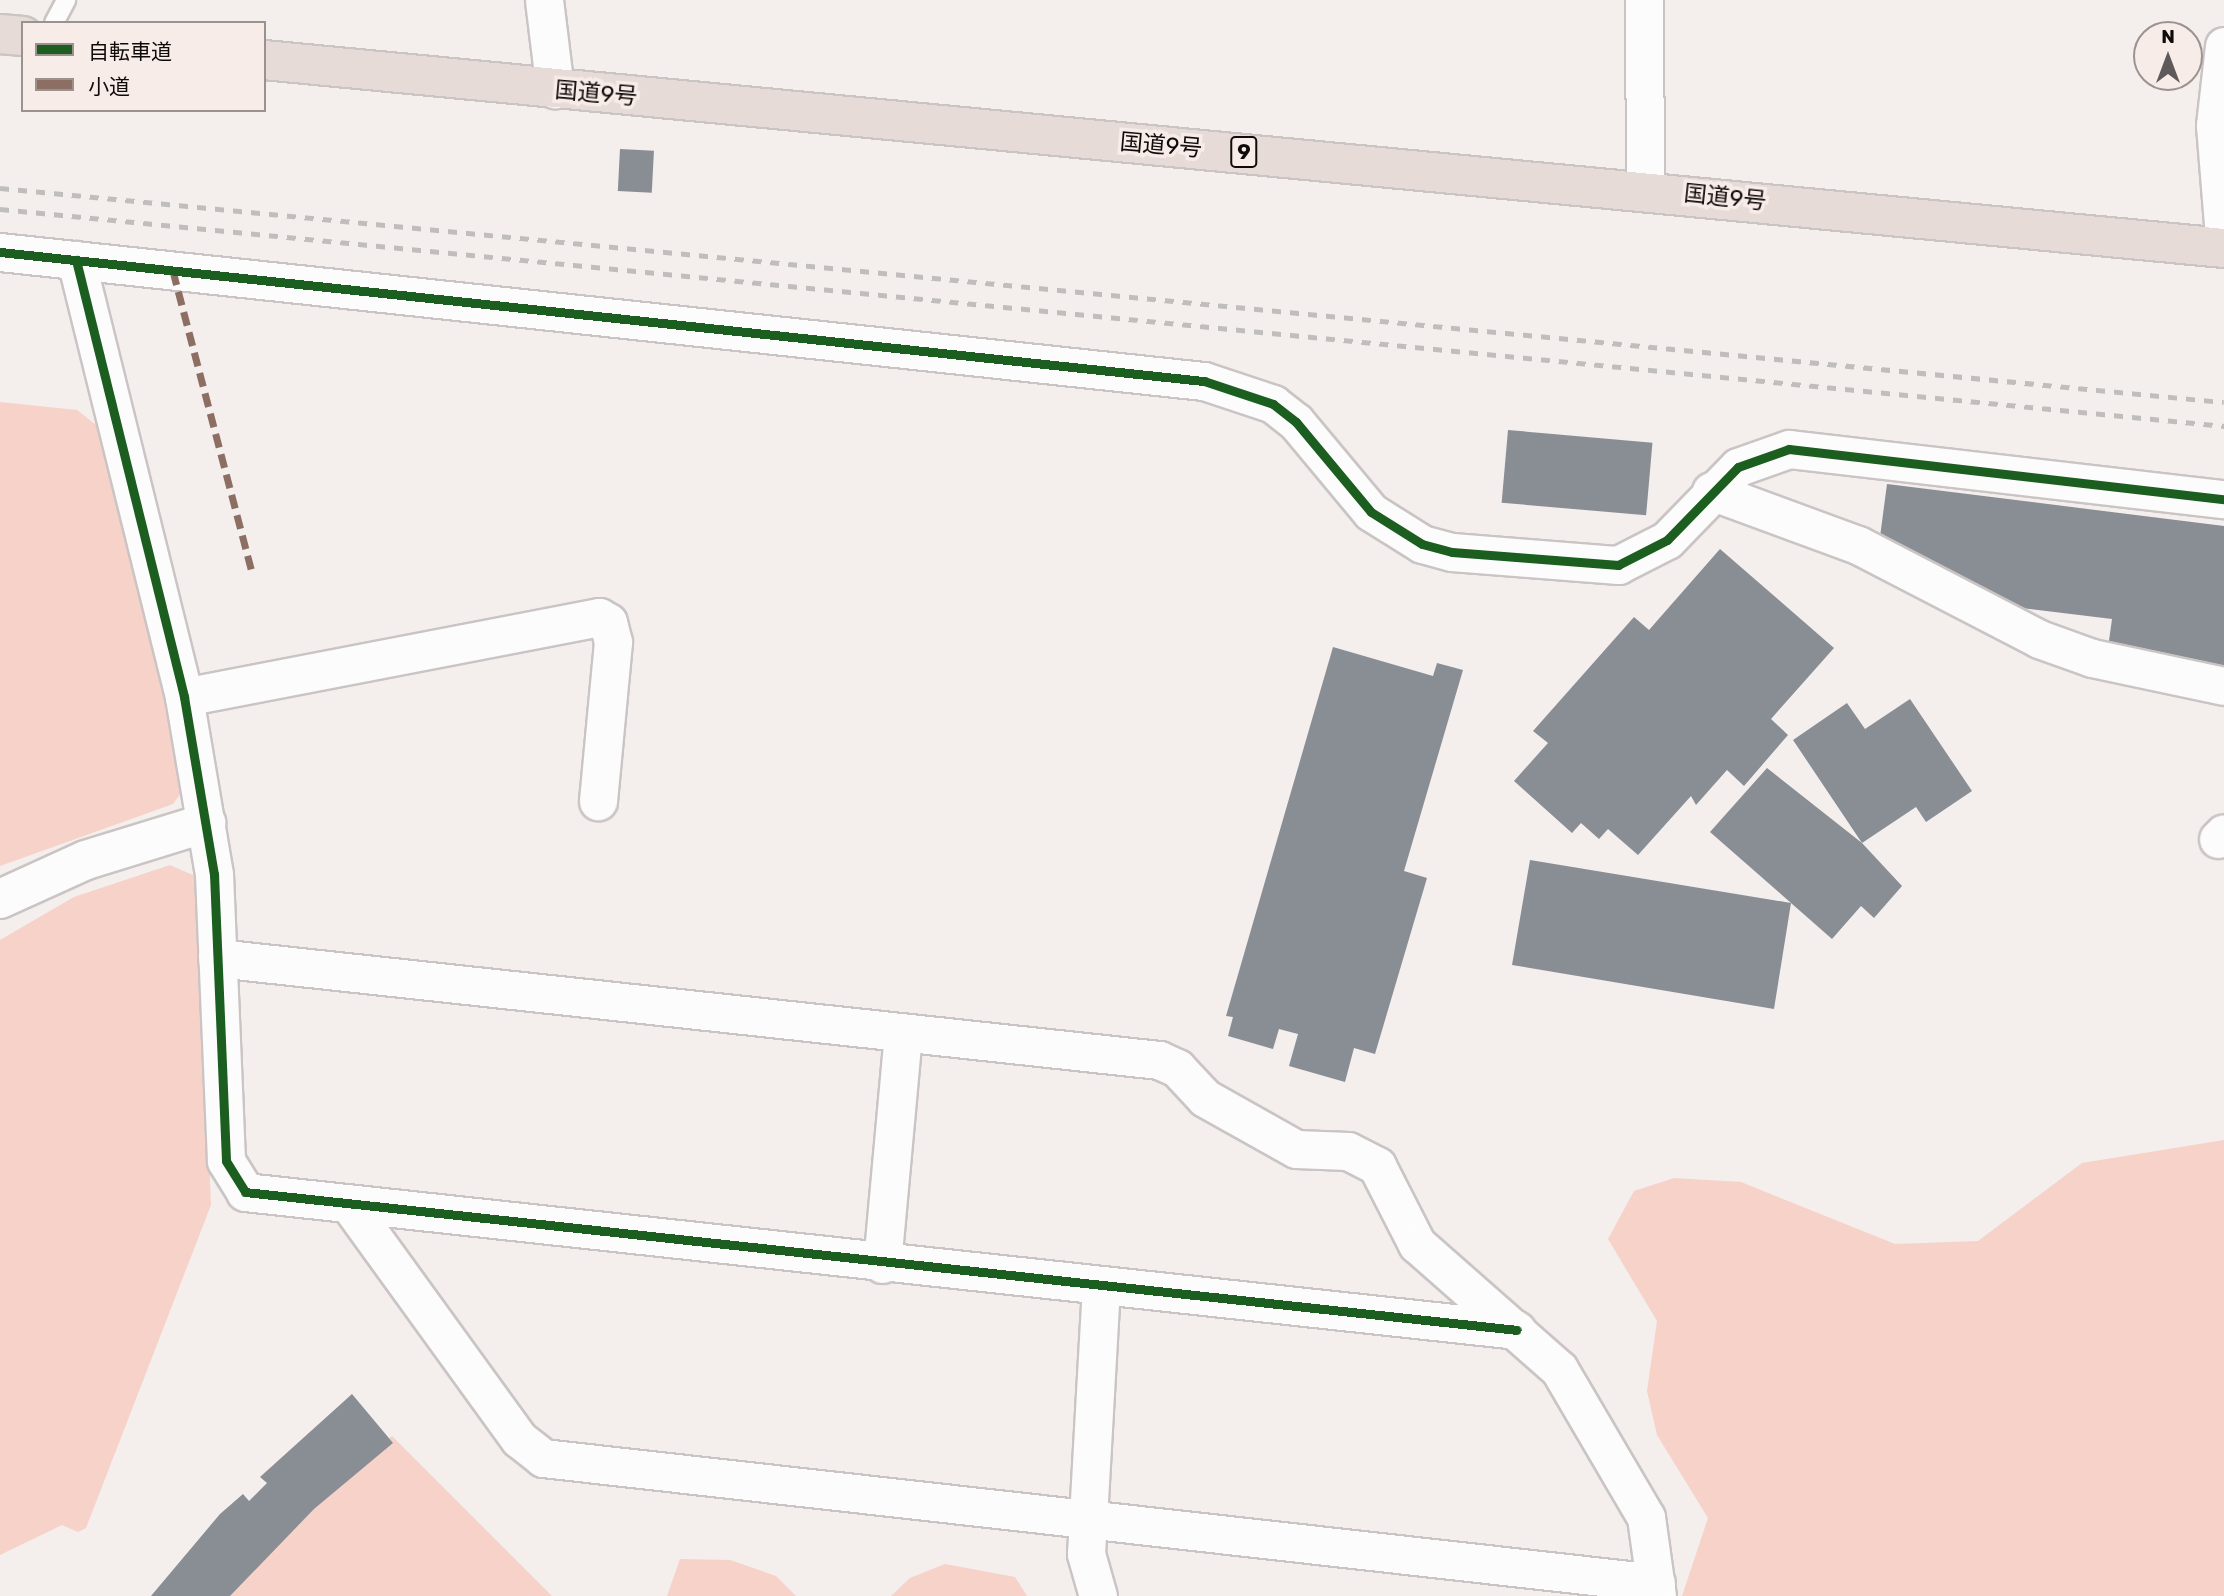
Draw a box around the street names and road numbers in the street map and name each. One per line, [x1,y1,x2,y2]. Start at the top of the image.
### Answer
street label: 国道9号 [554,76,638,110]
street label: 国道9号 [1119,128,1203,162]
road number: 9 [1230,134,1258,170]
street label: 国道9号 [1682,179,1768,215]

